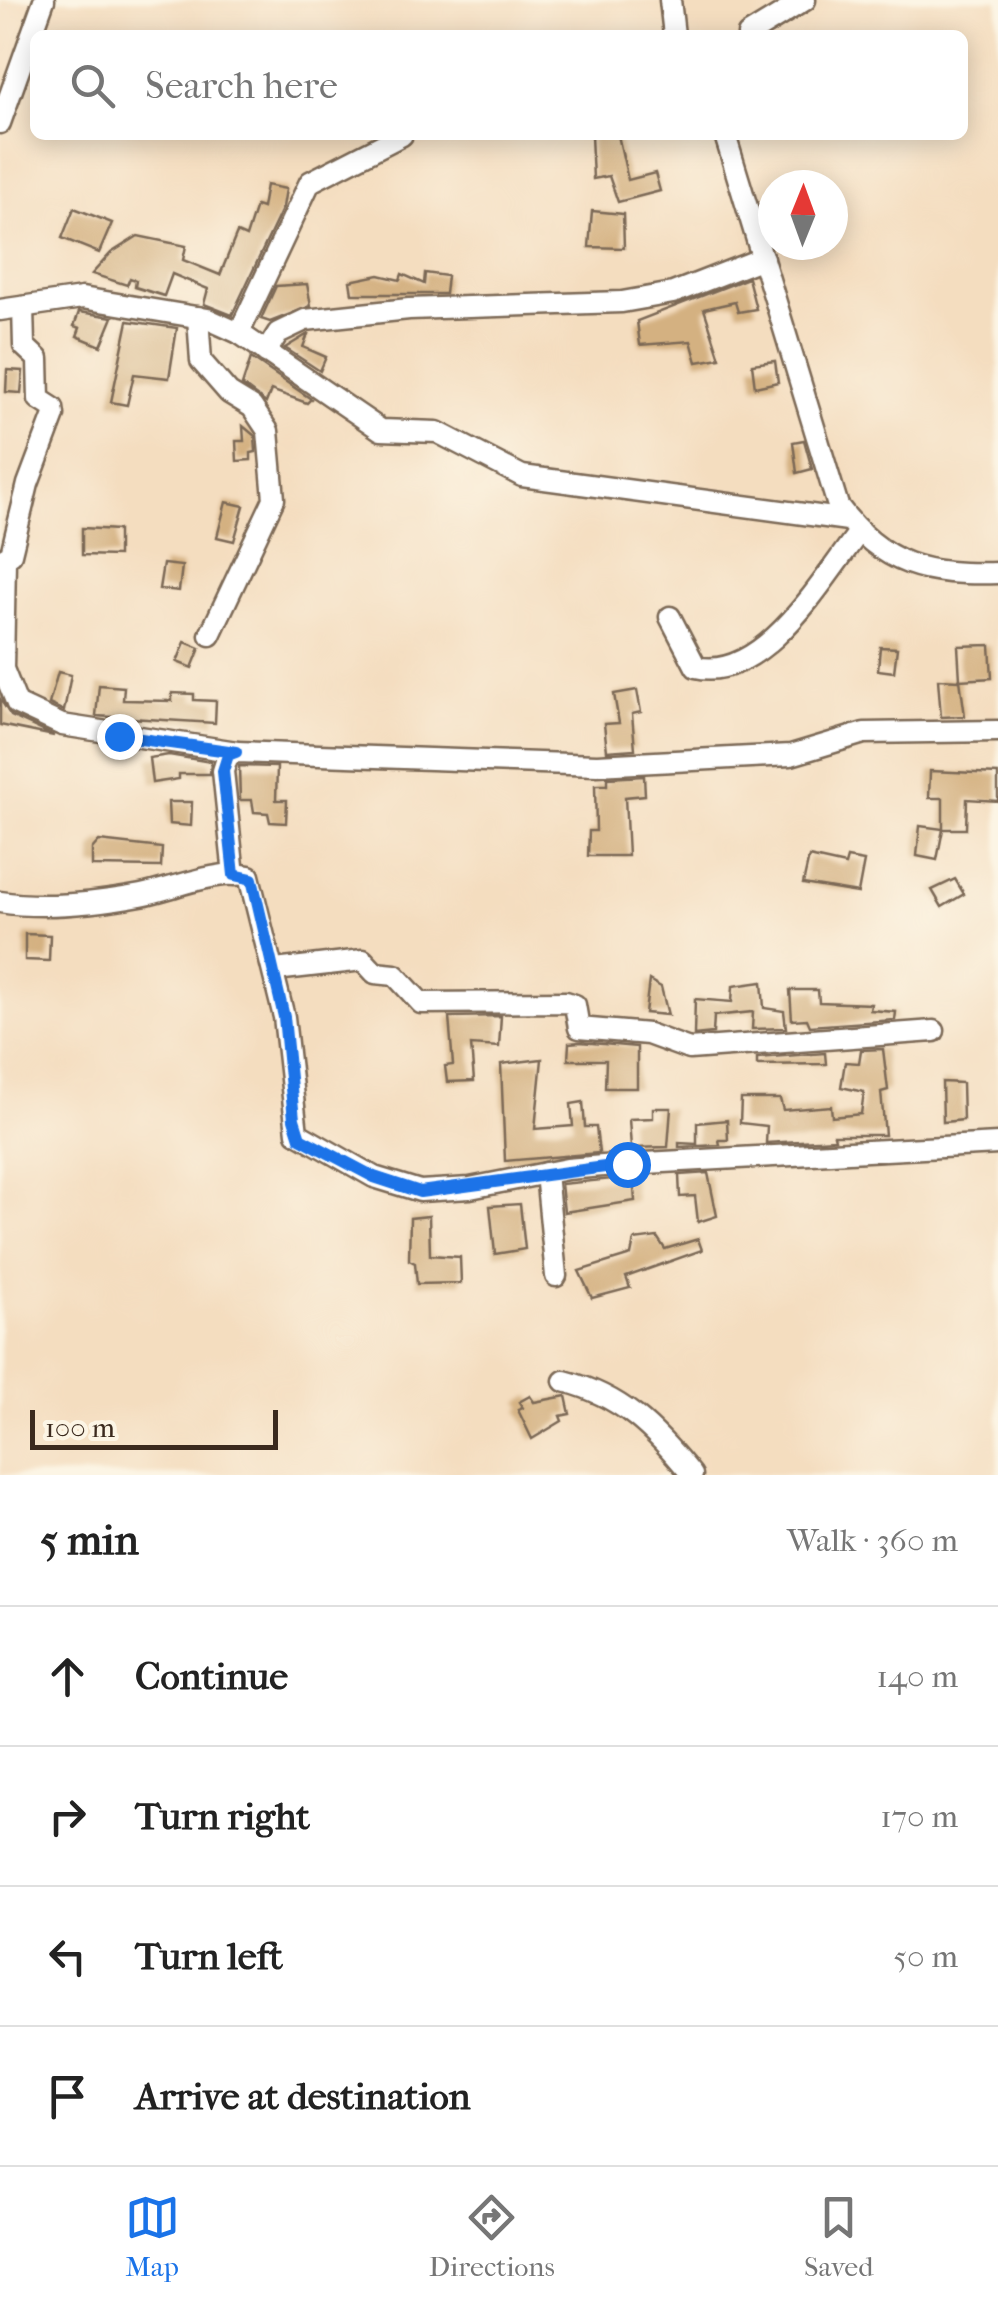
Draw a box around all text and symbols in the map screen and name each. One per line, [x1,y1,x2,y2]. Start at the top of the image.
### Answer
search box [30,30,968,140]
icon: search [65,58,120,113]
text: Search here [145,63,338,108]
north arrow [758,170,848,260]
route end [97,714,143,760]
route start [605,1142,651,1188]
scale bar [30,1405,278,1450]
text: 100 m [45,1411,115,1444]
text: 5 min [40,1516,139,1565]
text: Walk · 360 m [787,1522,958,1559]
icon: ahead [40,1649,95,1704]
text: Continue [135,1654,288,1699]
text: 140 m [877,1658,958,1695]
icon: right [40,1789,95,1844]
text: Turn right [135,1794,310,1839]
text: 170 m [880,1798,958,1835]
icon: left [40,1929,95,1984]
text: Turn left [135,1934,283,1979]
text: 50 m [893,1938,958,1975]
icon: arrive [40,2069,95,2124]
text: Arrive at destination [135,2074,471,2119]
tab: Map [125,2190,180,2283]
tab: Directions [429,2190,555,2283]
tab: Saved [804,2190,873,2283]

